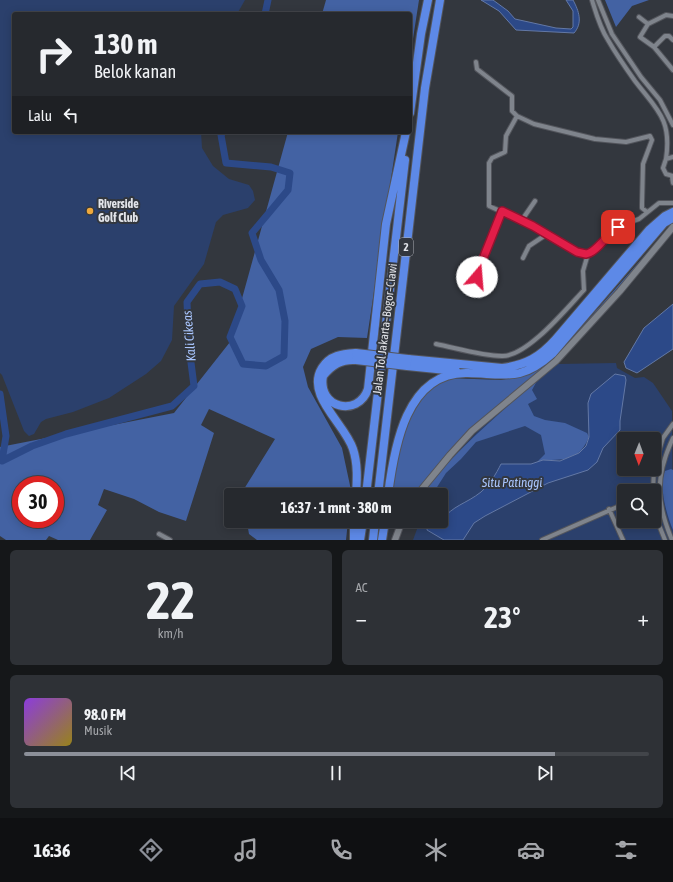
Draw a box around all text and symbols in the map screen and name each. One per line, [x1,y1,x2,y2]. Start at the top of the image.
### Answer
icon: right [28,28,80,80]
text: 130 m [94,28,157,60]
text: Belok kanan [94,61,176,82]
icon: left [60,104,82,126]
text: Lalu [28,107,52,124]
place label: Riverside Golf Club [98,197,139,225]
marker: Riverside Golf Club [85,206,95,216]
pin [601,210,635,244]
icon: arrive [607,216,629,238]
road number: 2 [399,238,413,256]
position arrow [456,256,498,298]
street label: Jalan Tol Jakarta–Bogor–Ciawi [370,263,400,395]
water label: Kali Cikeas [179,310,199,362]
north arrow [617,432,661,476]
map controls [617,432,661,528]
water label: Situ Patinggi [481,475,542,490]
speed limit sign: 30 [12,476,64,528]
button: search [617,484,661,528]
text: 16:37 · 1 mnt · 380 m [280,499,392,516]
text: 22 [146,570,195,630]
text: AC [356,580,368,595]
text: 23° [484,600,520,634]
text: − [356,605,367,631]
text: + [638,605,649,631]
text: km/h [158,626,184,641]
text: 98.0 FM [84,706,126,723]
text: Musik [84,723,112,738]
icon: previous [117,762,139,784]
icon: pause [325,762,347,784]
icon: next [534,762,556,784]
icon: directions [137,836,165,864]
icon: music [232,836,260,864]
icon: phone [327,836,355,864]
icon: climate [422,836,450,864]
icon: car [517,836,545,864]
icon: filters [612,836,640,864]
text: 16:36 [33,840,70,861]

